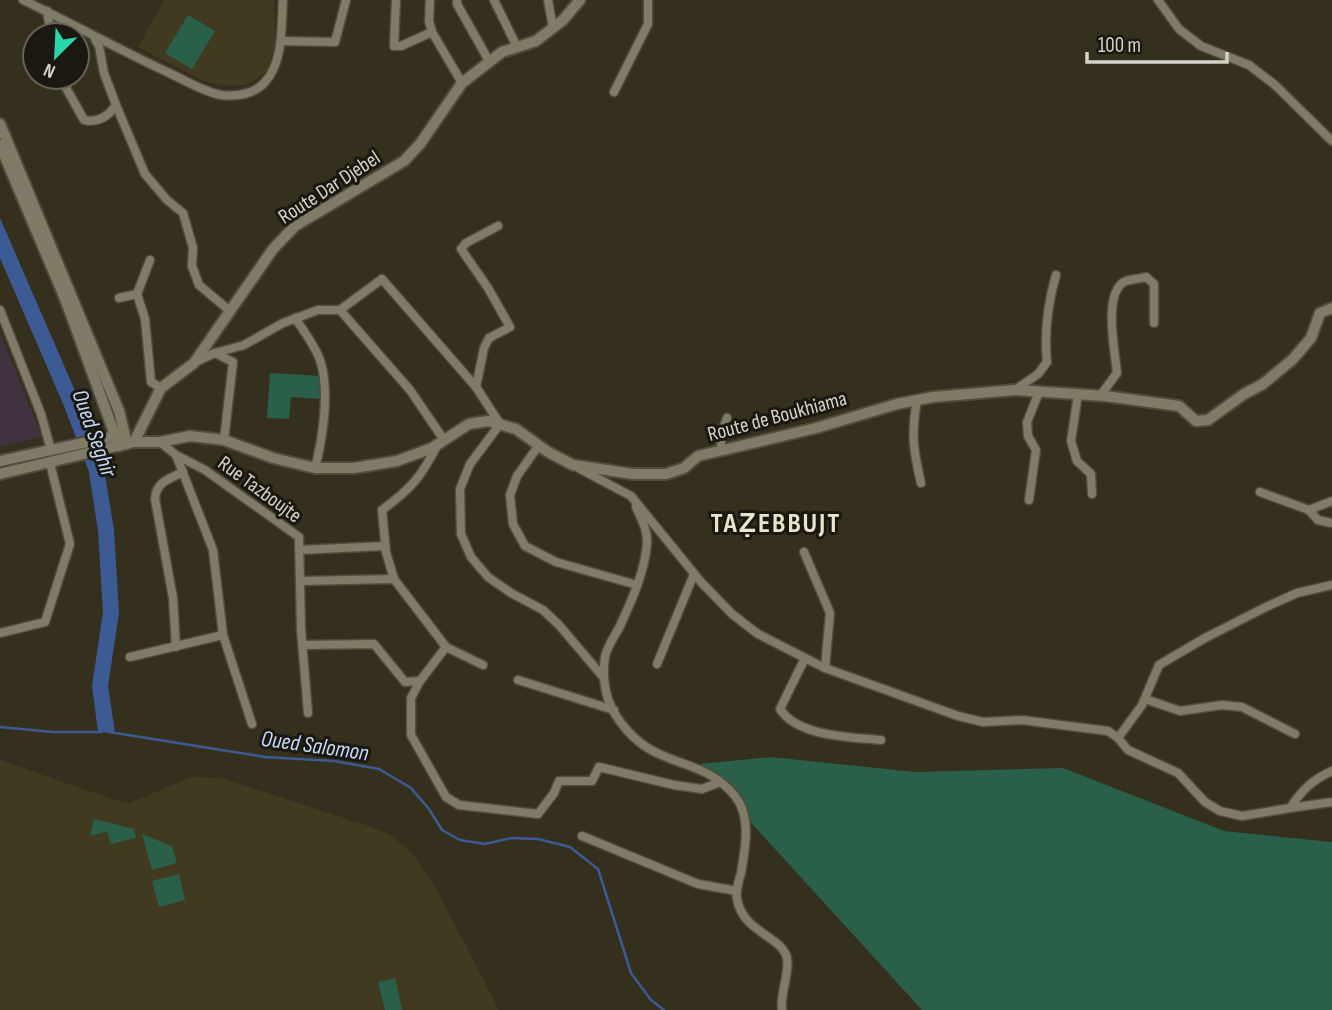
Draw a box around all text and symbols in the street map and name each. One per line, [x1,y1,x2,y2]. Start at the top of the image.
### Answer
north arrow [21,21,91,91]
scale bar [1087,21,1227,65]
text: 100 m [1098,33,1141,58]
text: N [40,58,59,83]
street label: Route Dar Djebel [274,145,385,230]
water label: Oued Seghir [65,386,123,482]
street label: Route de Boukhiama [705,386,849,447]
street label: Rue Tazboujte [213,451,307,528]
district label: TAẒEBBUJT [711,507,841,540]
water label: Oued Salomon [259,725,371,767]

